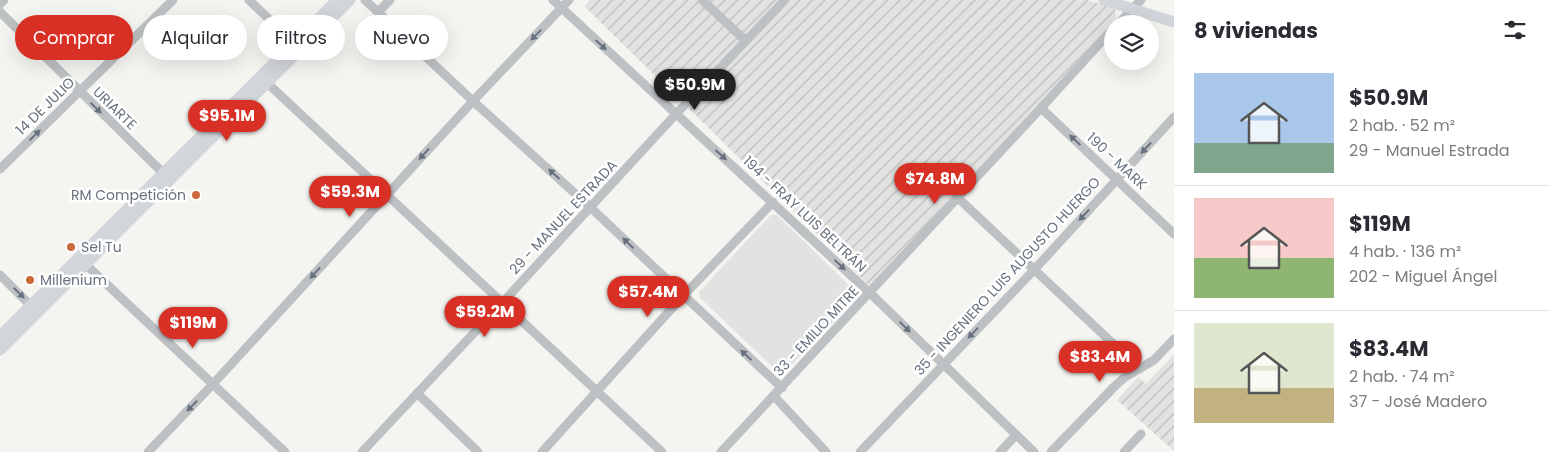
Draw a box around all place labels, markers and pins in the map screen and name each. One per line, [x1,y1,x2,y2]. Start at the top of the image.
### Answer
pin: $50.9M [654,68,736,111]
pin: $95.1M [186,100,268,142]
pin: $74.8M [894,162,976,205]
pin: $59.3M [309,176,391,218]
place label: RM Competición [71,185,186,205]
marker: RM Competición [190,189,202,201]
place label: Sel Tu [81,237,122,257]
marker: Sel Tu [65,241,77,253]
place label: Millenium [40,270,107,290]
marker: Millenium [24,274,36,286]
pin: $57.4M [607,276,689,318]
pin: $59.2M [444,296,526,338]
pin: $119M [158,306,228,349]
pin: $83.4M [1059,340,1141,383]

